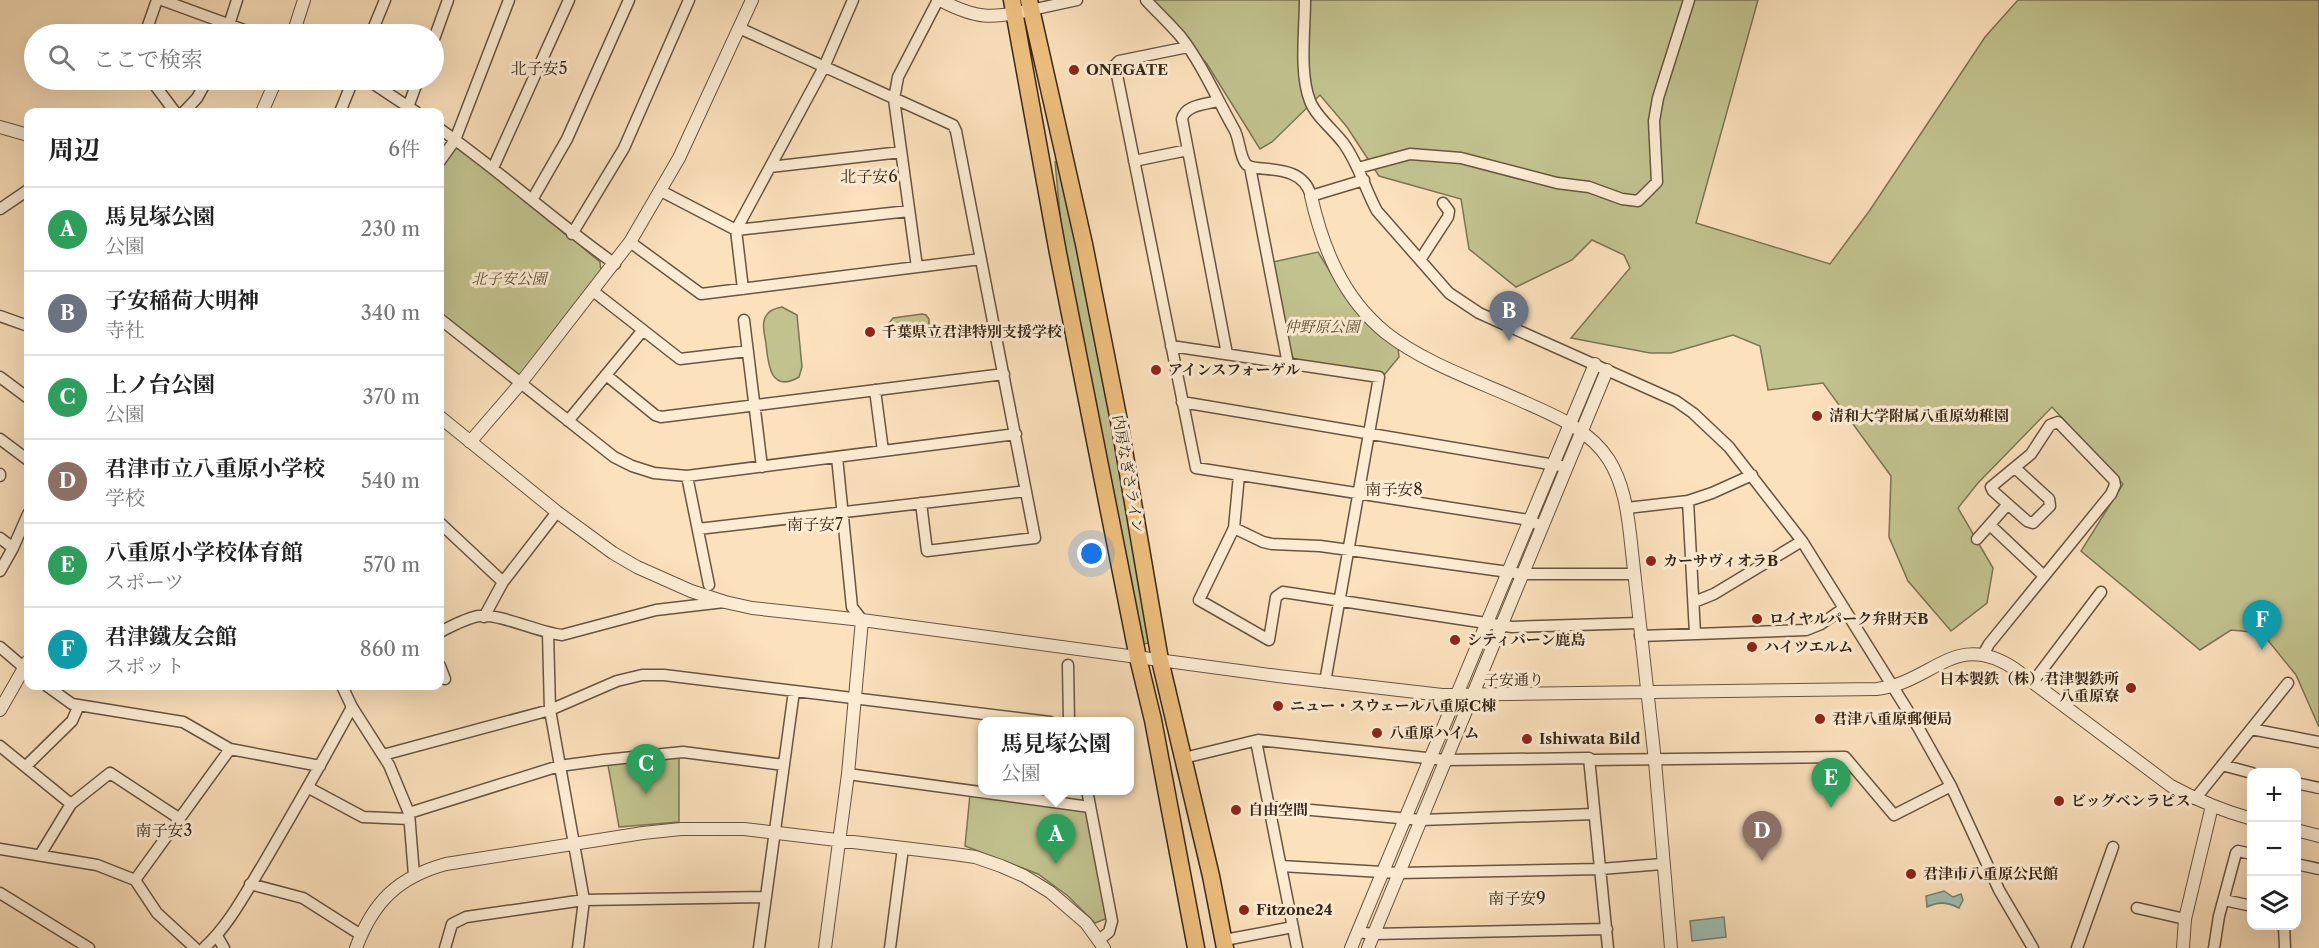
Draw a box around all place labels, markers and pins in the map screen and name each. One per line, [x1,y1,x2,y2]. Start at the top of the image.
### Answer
place label: ONEGATE [1086,60,1168,79]
marker: ONEGATE [1067,63,1081,77]
pin: B [1490,292,1528,341]
place label: 千葉県立君津特別支援学校 [882,322,1062,341]
marker: 千葉県立君津特別支援学校 [863,325,877,339]
place label: アインスフォーゲル [1168,360,1300,379]
marker: アインスフォーゲル [1149,363,1163,377]
place label: 清和大学附属八重原幼稚園 [1829,406,2009,425]
marker: 清和大学附属八重原幼稚園 [1810,409,1824,423]
place label: カーサヴィオラB [1663,551,1778,570]
marker: カーサヴィオラB [1644,554,1658,568]
pin: F [2242,600,2282,650]
place label: ロイヤルパーク弁財天B [1769,609,1929,628]
marker: ロイヤルパーク弁財天B [1750,612,1764,626]
place label: シティバーン鹿島 [1467,630,1586,649]
marker: シティバーン鹿島 [1448,633,1462,647]
place label: ハイツエルム [1764,637,1853,656]
marker: ハイツエルム [1745,640,1759,654]
place label: 日本製鉄（株）君津製鉄所 八重原寮 [1939,669,2119,705]
marker: 日本製鉄（株）君津製鉄所 八重原寮 [2124,681,2138,695]
place label: ニュー・スウェール八重原C棟 [1290,696,1496,715]
marker: ニュー・スウェール八重原C棟 [1271,699,1285,713]
place label: 君津八重原郵便局 [1832,709,1952,728]
marker: 君津八重原郵便局 [1813,712,1827,726]
place label: 八重原ハイム [1389,723,1479,742]
marker: 八重原ハイム [1370,726,1384,740]
place label: Ishiwata Bild [1539,729,1640,748]
marker: Ishiwata Bild [1520,732,1534,746]
pin: C [626,744,666,794]
pin: E [1812,758,1850,808]
place label: ビッグベンラピス [2071,791,2190,810]
marker: ビッグベンラピス [2052,794,2066,808]
place label: 自由空間 [1248,800,1308,819]
marker: 自由空間 [1229,803,1243,817]
pin: D [1742,812,1782,861]
pin: A [1036,814,1076,864]
place label: 君津市八重原公民館 [1923,864,2058,883]
marker: 君津市八重原公民館 [1904,867,1918,881]
place label: Fitzone24 [1256,900,1333,919]
marker: Fitzone24 [1237,903,1251,917]

